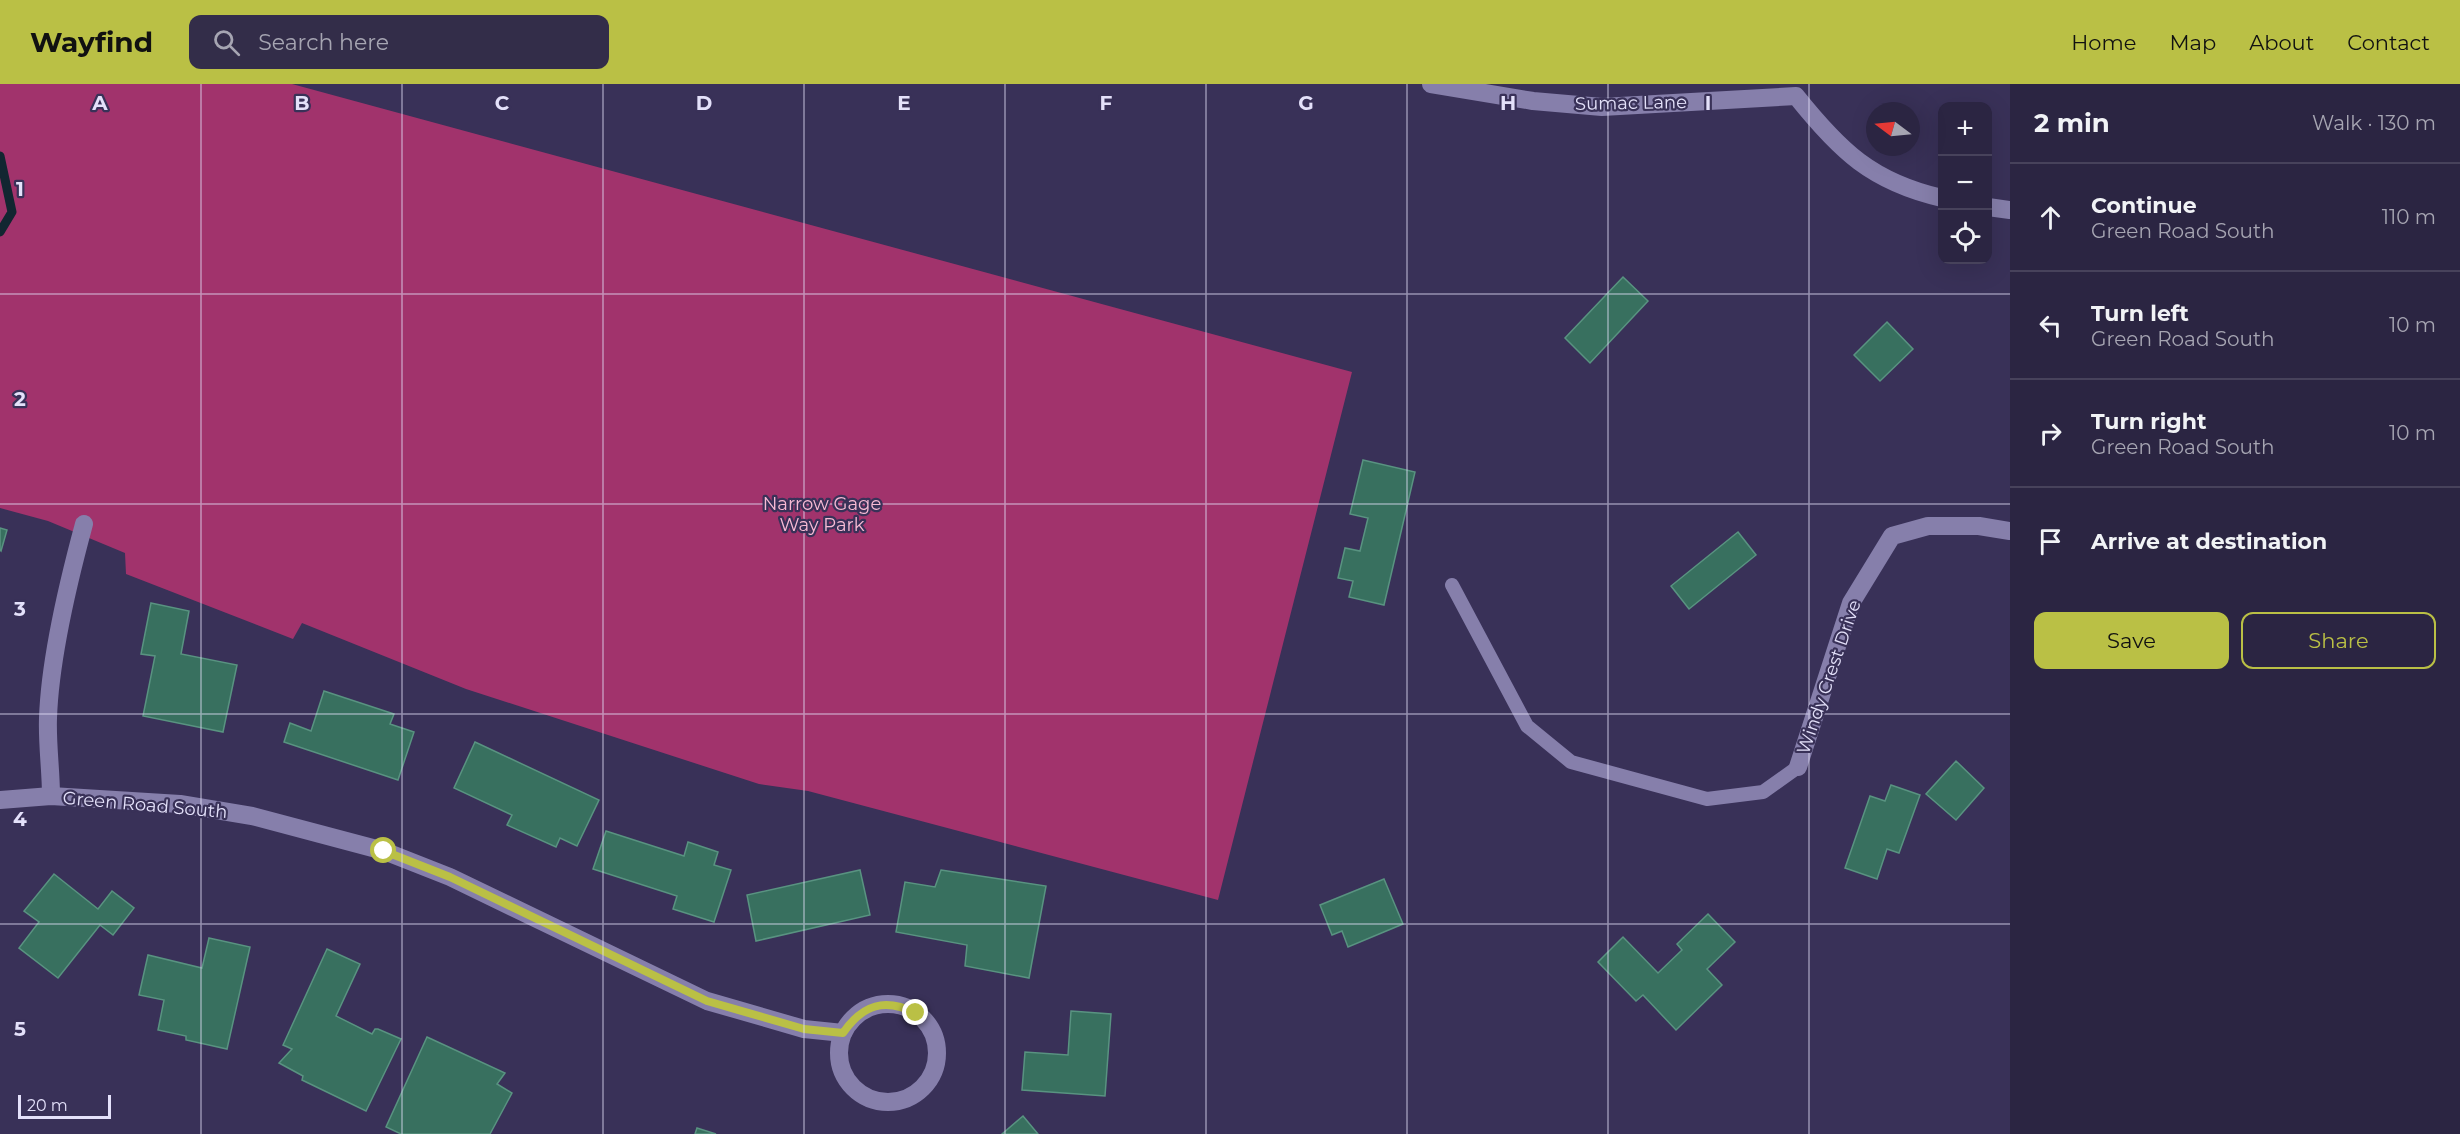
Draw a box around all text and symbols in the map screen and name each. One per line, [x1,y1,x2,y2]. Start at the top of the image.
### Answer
search box [189,15,609,69]
text: Wayfind [30,25,153,59]
icon: search [210,26,243,59]
text: Search here [258,29,389,56]
text: Home [2071,30,2136,55]
text: Map [2169,30,2216,55]
text: About [2249,30,2314,55]
text: Contact [2347,30,2430,55]
text: A [91,91,108,115]
text: B [294,91,310,115]
text: C [495,91,510,115]
text: D [696,91,712,115]
text: E [897,91,911,115]
text: F [1100,91,1113,115]
text: G [1298,91,1314,115]
text: H [1500,91,1516,115]
street label: Sumac Lane [1575,91,1687,115]
text: I [1705,91,1711,115]
north arrow [1866,102,1920,156]
map controls [1938,102,1992,264]
button: + [1938,102,1992,156]
text: 2 min [2034,107,2110,139]
text: Walk · 130 m [2312,111,2436,135]
button: − [1938,156,1992,210]
text: 1 [16,177,24,201]
text: Continue [2091,192,2197,219]
icon: ahead [2034,201,2067,234]
text: 110 m [2382,205,2436,229]
button: locate [1938,210,1992,264]
text: Green Road South [2091,219,2275,243]
text: Turn left [2091,300,2189,327]
icon: left [2034,309,2067,342]
text: 10 m [2389,313,2436,337]
text: Green Road South [2091,327,2275,351]
text: 2 [14,387,26,411]
text: Turn right [2091,408,2206,435]
icon: right [2034,417,2067,450]
text: 10 m [2389,421,2436,445]
text: Green Road South [2091,435,2275,459]
park label: Narrow Gage Way Park [763,493,881,536]
icon: arrive [2034,525,2067,558]
text: Arrive at destination [2091,528,2327,555]
text: 3 [13,597,26,621]
street label: Windy Crest Drive [1792,597,1866,757]
button: Save [2034,612,2229,669]
button: Share [2241,612,2436,669]
street label: Green Road South [62,787,228,823]
text: 4 [13,807,27,831]
route start [370,837,396,863]
route end [902,999,928,1025]
text: 5 [14,1017,26,1041]
scale bar [18,1092,111,1120]
text: 20 m [27,1096,68,1115]

